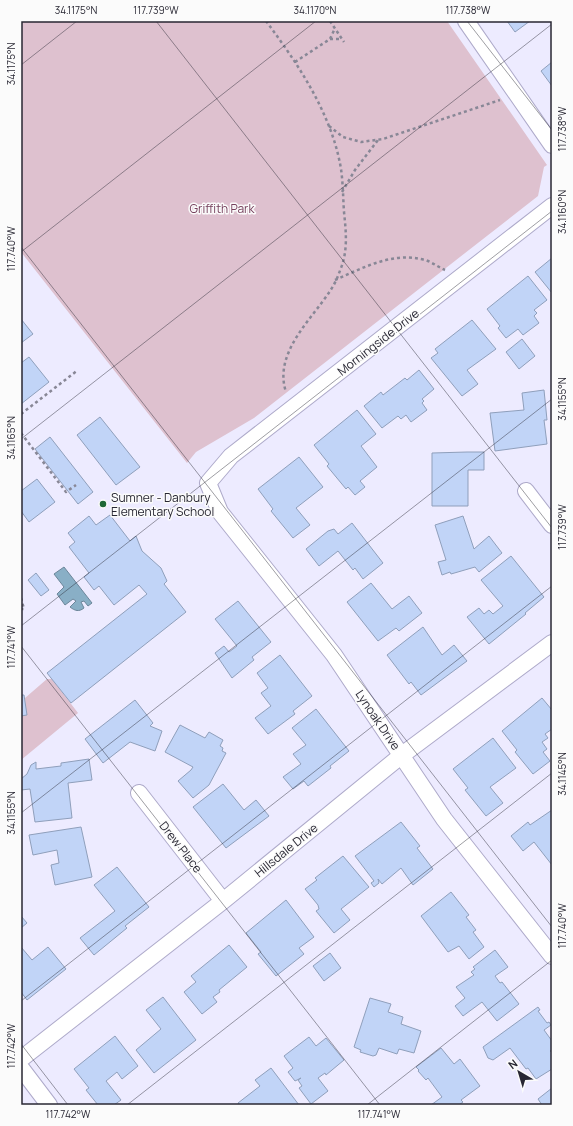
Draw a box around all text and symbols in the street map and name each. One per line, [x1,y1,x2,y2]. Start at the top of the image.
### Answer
text: 34.1175°N [55,3,97,17]
text: 117.739°W [133,3,179,17]
text: 34.1170°N [294,3,337,17]
text: 117.738°W [446,3,491,17]
text: 34.1175°N [4,43,18,85]
text: 117.738°W [555,106,569,151]
text: 34.1160°N [555,190,569,234]
park label: Griffith Park [190,200,255,217]
text: 117.740°W [4,226,18,272]
street label: Morningside Drive [334,305,422,379]
text: 34.1155°N [555,377,569,421]
text: 34.1165°N [4,416,18,460]
place label: Sumner - Danbury Elementary School [111,489,214,520]
marker: Sumner - Danbury Elementary School [98,499,108,509]
text: 117.739°W [555,504,569,550]
text: 117.741°W [4,625,18,668]
street label: Lynoak Drive [352,687,404,753]
text: 34.1145°N [555,752,569,796]
text: 34.1155°N [4,791,18,835]
street label: Drew Place [156,818,206,876]
street label: Hillsdale Drive [251,819,321,881]
text: 117.740°W [555,903,569,949]
text: 117.742°W [4,1023,18,1068]
north arrow [499,1052,539,1092]
text: N [505,1055,520,1072]
text: 117.742°W [46,1107,91,1121]
text: 117.741°W [358,1107,401,1121]

